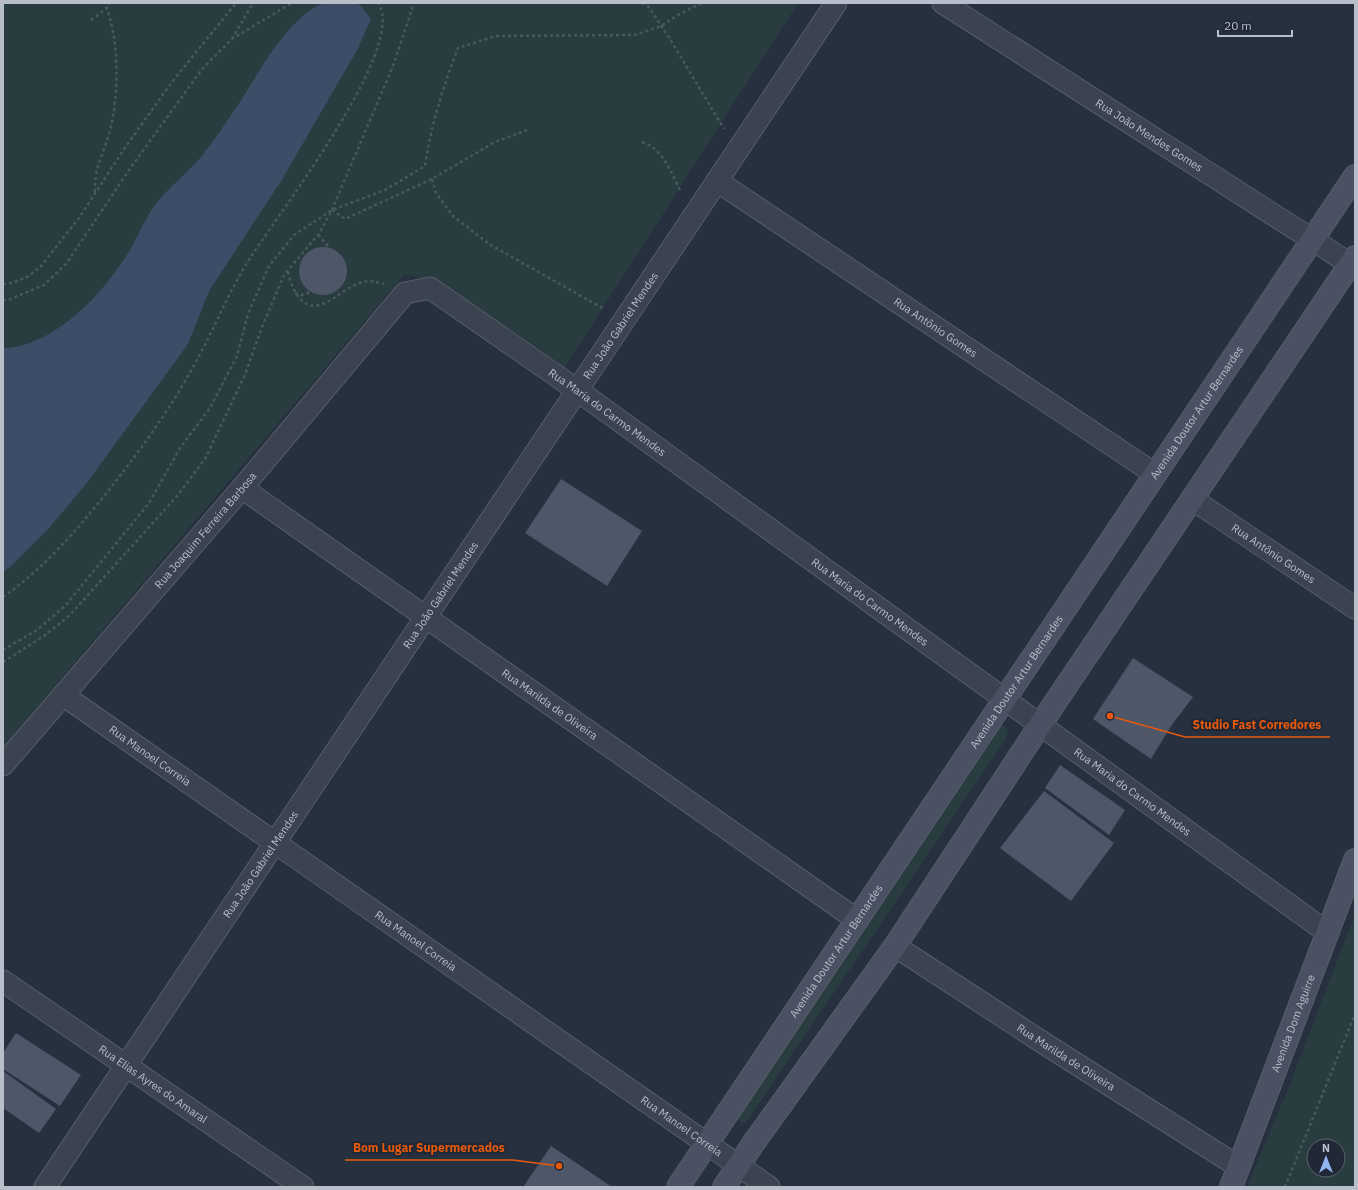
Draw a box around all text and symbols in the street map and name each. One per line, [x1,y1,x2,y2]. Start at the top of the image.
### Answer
scale bar [1218,12,1292,38]
text: 20 m [1224,18,1252,33]
street label: Rua João Mendes Gomes [1093,96,1206,175]
street label: Rua João Gabriel Mendes [580,269,661,382]
street label: Rua Antônio Gomes [891,294,980,360]
street label: Avenida Doutor Artur Bernardes [1147,343,1246,482]
street label: Rua Maria do Carmo Mendes [546,365,669,459]
street label: Rua Joaquim Ferreira Barbosa [151,469,259,591]
street label: Rua Antônio Gomes [1229,520,1318,586]
street label: Rua João Gabriel Mendes [400,539,481,651]
street label: Rua Maria do Carmo Mendes [809,555,931,649]
street label: Avenida Doutor Artur Bernardes [967,612,1066,751]
street label: Rua Marilda de Oliveira [499,666,600,743]
callout: Studio Fast Corredores [1185,713,1330,737]
text: Studio Fast Corredores [1193,717,1321,732]
street label: Rua Manoel Correia [106,722,194,789]
street label: Rua Maria do Carmo Mendes [1071,745,1194,839]
street label: Rua João Gabriel Mendes [220,808,301,920]
street label: Avenida Doutor Artur Bernardes [786,882,886,1020]
street label: Rua Manoel Correia [372,908,459,974]
street label: Avenida Dom Aguirre [1268,972,1318,1074]
street label: Rua Marilda de Oliveira [1014,1021,1118,1094]
street label: Rua Elias Ayres do Amaral [96,1042,210,1126]
street label: Rua Manoel Correia [638,1093,725,1159]
callout: Bom Lugar Supermercados [345,1136,513,1160]
north arrow [1306,1138,1346,1178]
text: Bom Lugar Supermercados [353,1140,505,1155]
text: N [1322,1141,1330,1155]

